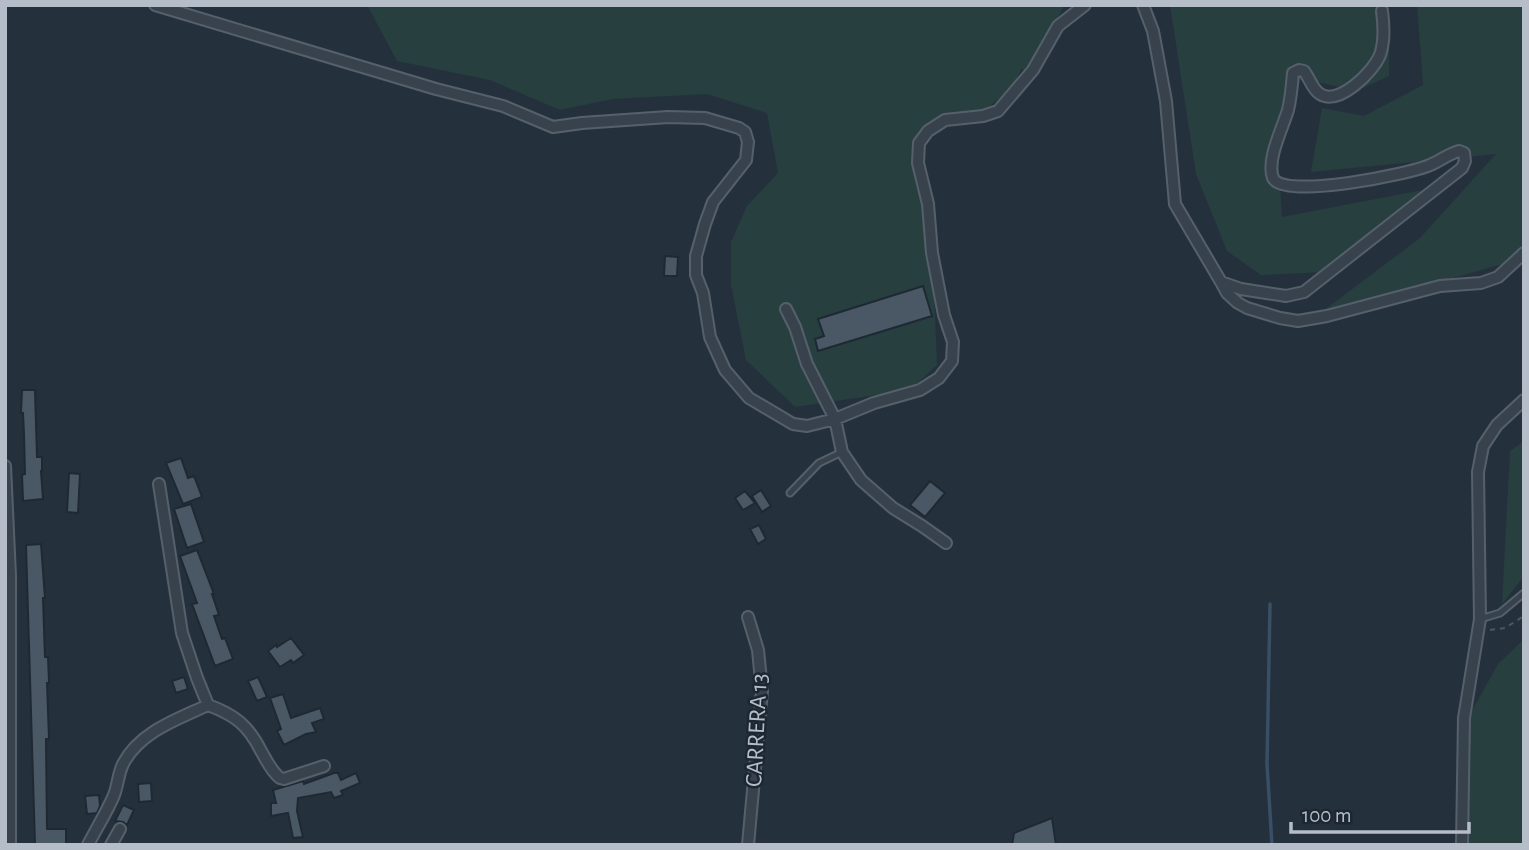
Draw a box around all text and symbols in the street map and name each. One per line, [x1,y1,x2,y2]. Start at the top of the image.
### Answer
street label: CARRERA 13 [742,673,772,788]
scale bar [1291,790,1470,834]
text: 100 m [1302,805,1352,826]

